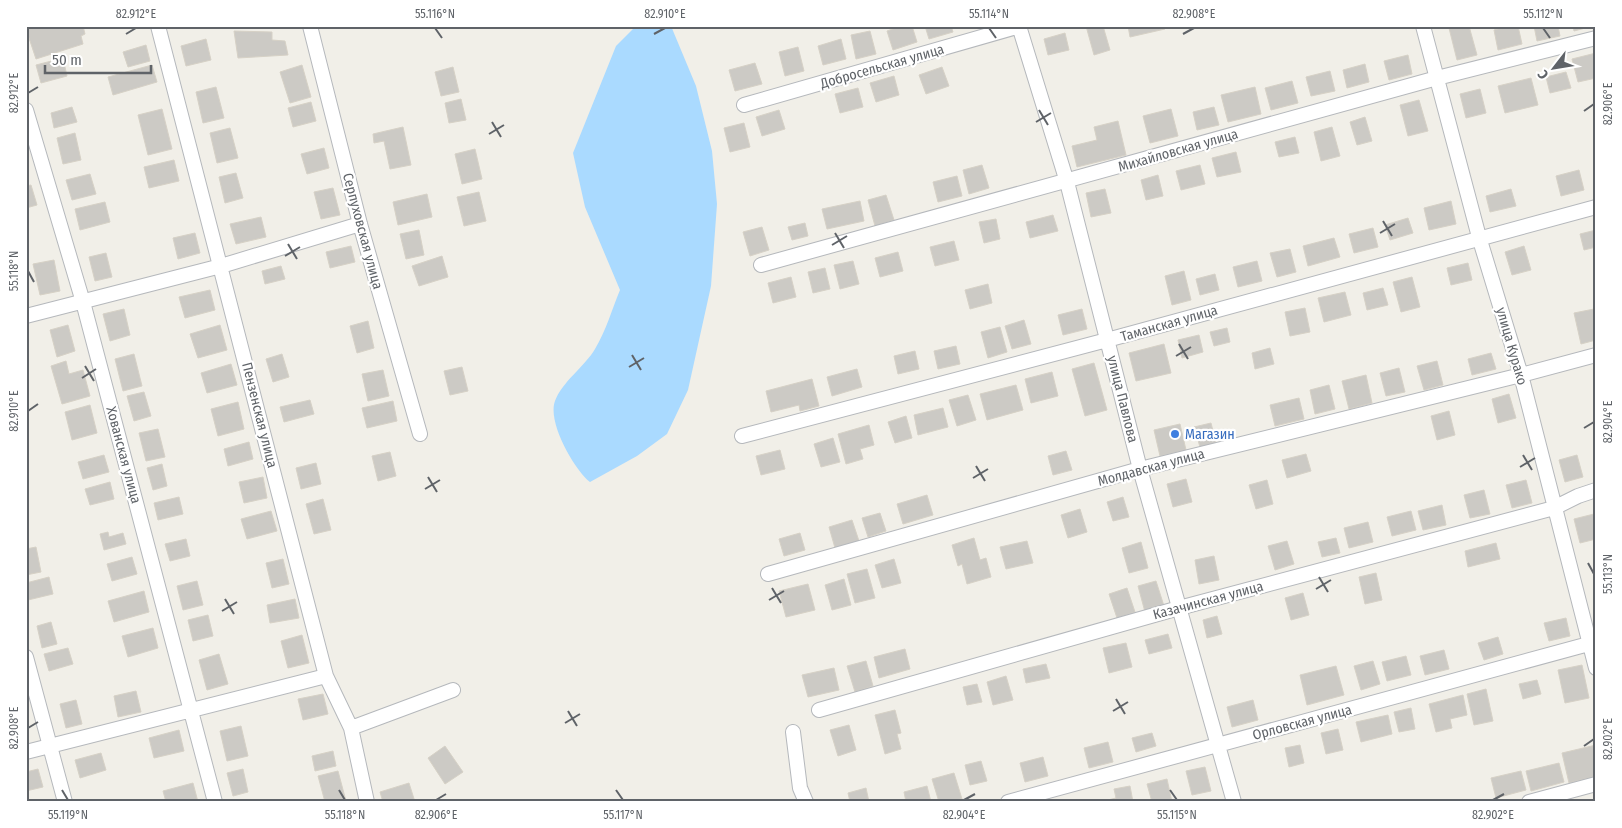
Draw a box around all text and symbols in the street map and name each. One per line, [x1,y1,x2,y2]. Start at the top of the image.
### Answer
text: 82.912°E [116,7,157,21]
text: 55.116°N [415,7,455,21]
text: 82.910°E [644,7,686,21]
text: 55.114°N [969,7,1009,21]
text: 82.908°E [1173,7,1216,21]
text: 55.112°N [1523,7,1563,21]
street label: Добросельская улица [817,41,946,93]
scale bar [45,42,151,74]
north arrow [1530,42,1580,92]
text: 50 m [52,51,82,69]
text: С [1534,66,1552,82]
text: 82.912°E [7,72,21,113]
text: 82.906°E [1601,82,1615,125]
street label: Михайловская улица [1116,125,1240,176]
street label: Серпуховская улица [339,171,386,291]
text: 55.118°N [7,251,21,291]
street label: Таманская улица [1119,301,1220,345]
street label: улица Курако [1492,305,1531,387]
street label: улица Павлова [1104,354,1142,444]
street label: Пензенская улица [238,361,281,470]
text: 82.910°E [7,390,21,432]
text: 82.904°E [1601,400,1615,443]
street label: Хованская улица [102,405,145,506]
place label: Магазин [1185,426,1235,443]
marker: Магазин [1169,428,1181,440]
street label: Молдавская улица [1096,445,1206,490]
text: 55.113°N [1601,554,1615,594]
street label: Казачинская улица [1151,578,1265,623]
street label: Орловская улица [1251,701,1354,744]
text: 82.908°E [7,706,21,749]
text: 82.902°E [1601,718,1615,760]
text: 55.119°N [48,808,88,822]
text: 55.118°N [325,808,365,822]
text: 82.906°E [415,808,458,822]
text: 55.117°N [603,808,643,822]
text: 82.904°E [943,808,986,822]
text: 55.115°N [1157,808,1197,822]
text: 82.902°E [1472,808,1514,822]

